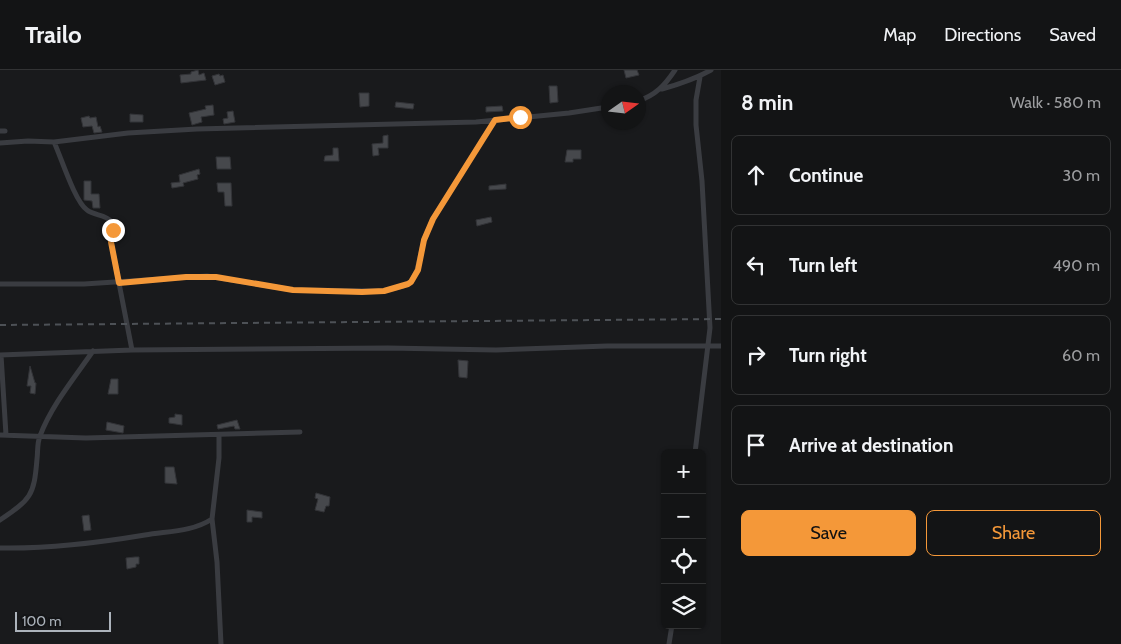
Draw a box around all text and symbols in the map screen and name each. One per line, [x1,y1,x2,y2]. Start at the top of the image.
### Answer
text: Trailo [25,20,82,49]
text: Map [883,24,916,46]
text: Directions [944,24,1021,46]
text: Saved [1049,24,1096,46]
north arrow [601,85,646,130]
text: 8 min [741,90,793,115]
text: Walk · 580 m [1010,93,1101,112]
route start [509,106,532,129]
icon: ahead [742,161,770,189]
text: Continue [789,164,863,187]
text: 30 m [1063,166,1100,185]
route end [102,219,125,242]
icon: left [742,251,770,279]
text: Turn left [789,254,857,277]
text: 490 m [1053,256,1100,275]
icon: right [742,341,770,369]
text: Turn right [789,344,867,367]
text: 60 m [1062,346,1100,365]
icon: arrive [742,431,770,459]
text: Arrive at destination [789,434,953,457]
map controls [661,449,706,629]
button: + [661,449,706,494]
button: − [661,494,706,539]
button: Save [741,510,916,556]
button: Share [926,510,1101,556]
button: locate [661,539,706,584]
button: layers [661,584,706,629]
scale bar [15,609,111,632]
text: 100 m [22,612,62,630]

